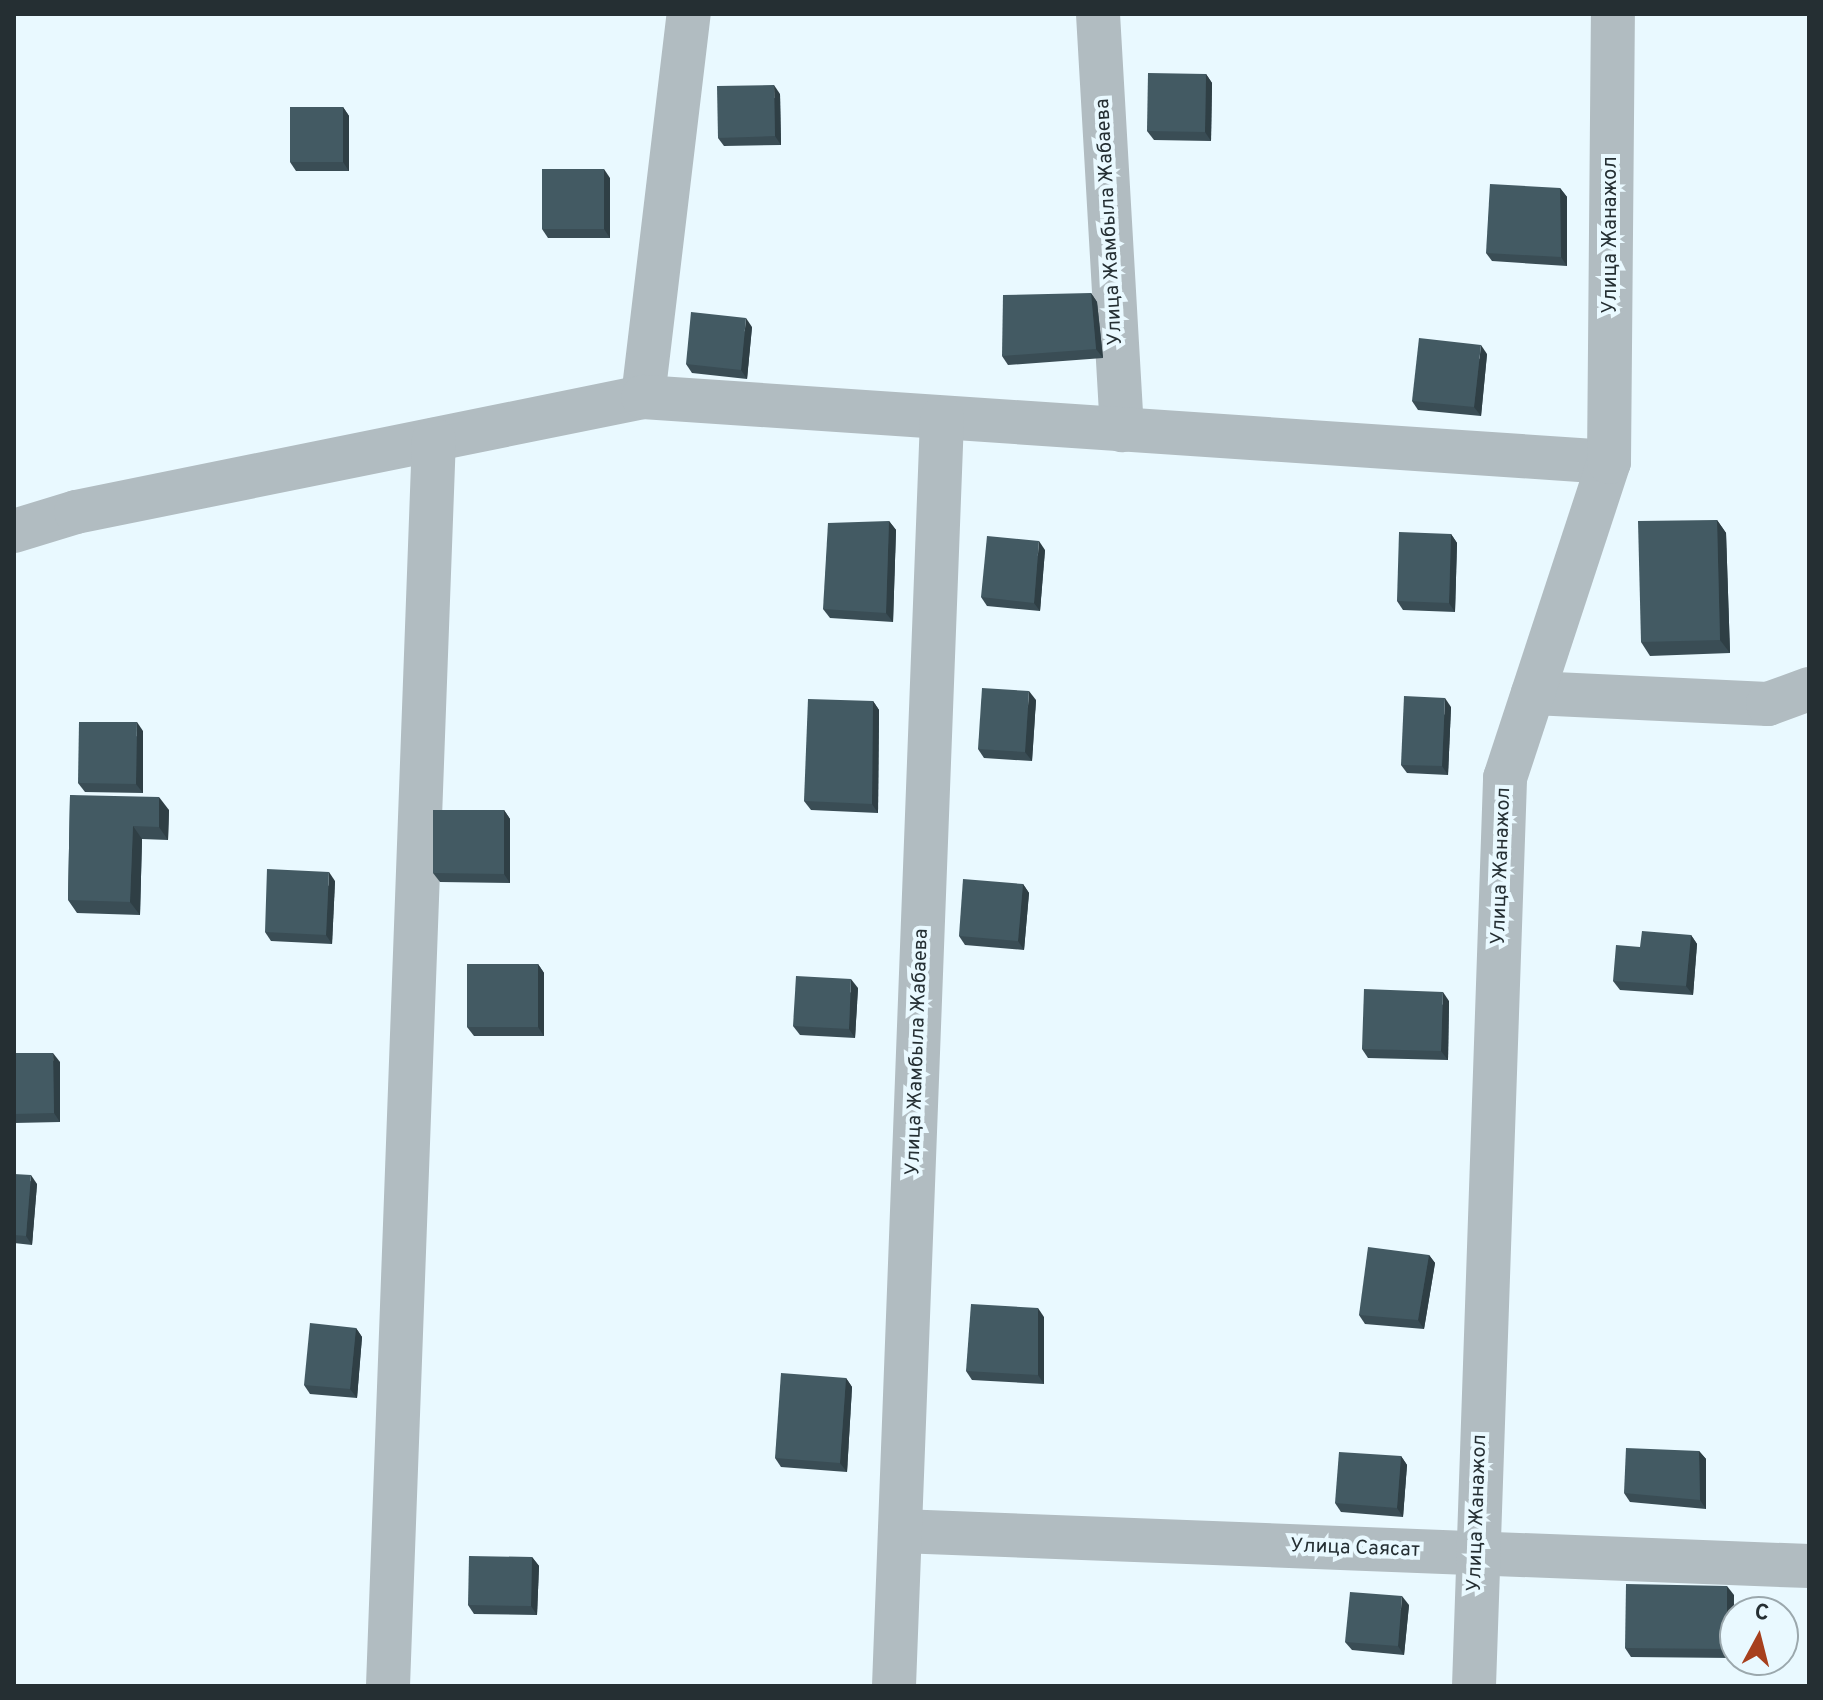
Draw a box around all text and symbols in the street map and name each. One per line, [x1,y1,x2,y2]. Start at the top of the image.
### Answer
street label: Улица Жамбыла Жабаева [1092,98,1128,346]
street label: Улица Жанажол [1599,156,1623,314]
street label: Улица Жанажол [1487,787,1517,945]
street label: Улица Жамбыла Жабаева [902,928,934,1176]
street label: Улица Жанажол [1463,1434,1493,1592]
street label: Улица Саясат [1290,1535,1420,1563]
north arrow [1719,1596,1799,1676]
text: С [1753,1599,1770,1628]

